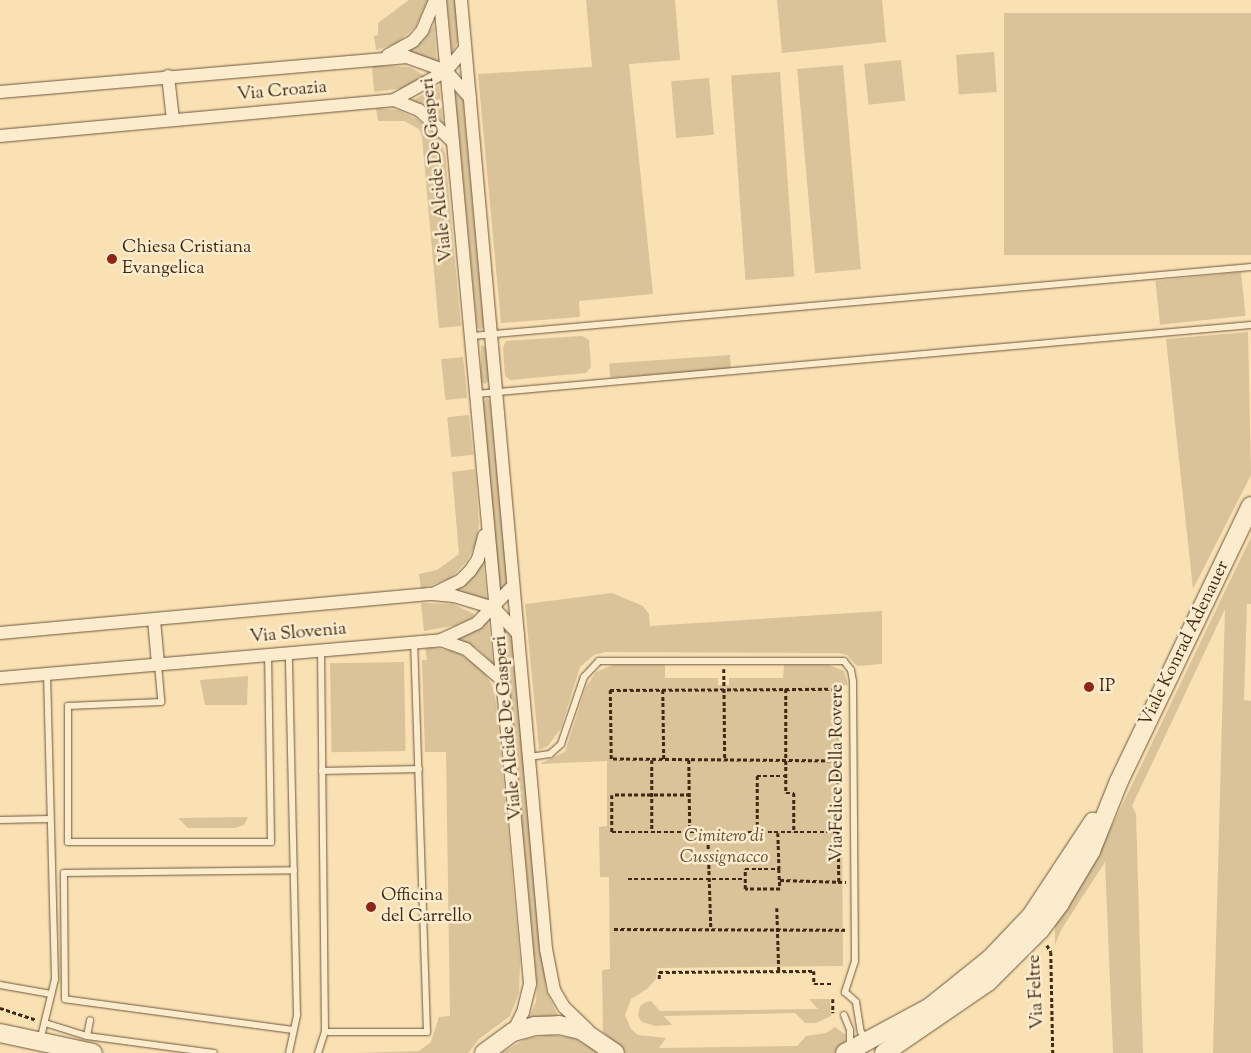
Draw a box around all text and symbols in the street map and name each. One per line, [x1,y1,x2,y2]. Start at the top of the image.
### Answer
street label: Via Croazia [236,77,328,107]
street label: Viale Alcide De Gasperi [418,77,458,263]
place label: Chiesa Cristiana Evangelica [122,238,251,280]
marker: Chiesa Cristiana Evangelica [106,253,118,265]
street label: Viale Konrad Adenauer [1135,558,1235,730]
street label: Via Slovenia [249,619,347,649]
street label: Viale Alcide De Gasperi [490,635,528,821]
place label: IP [1099,676,1115,698]
marker: IP [1083,681,1095,693]
street label: Via Felice Della Rovere [827,684,849,862]
park label: Cimitero di Cussignacco [680,827,768,870]
place label: Officina del Carrello [381,886,472,929]
marker: Officina del Carrello [365,901,377,913]
street label: Via Feltre [1024,954,1050,1030]

